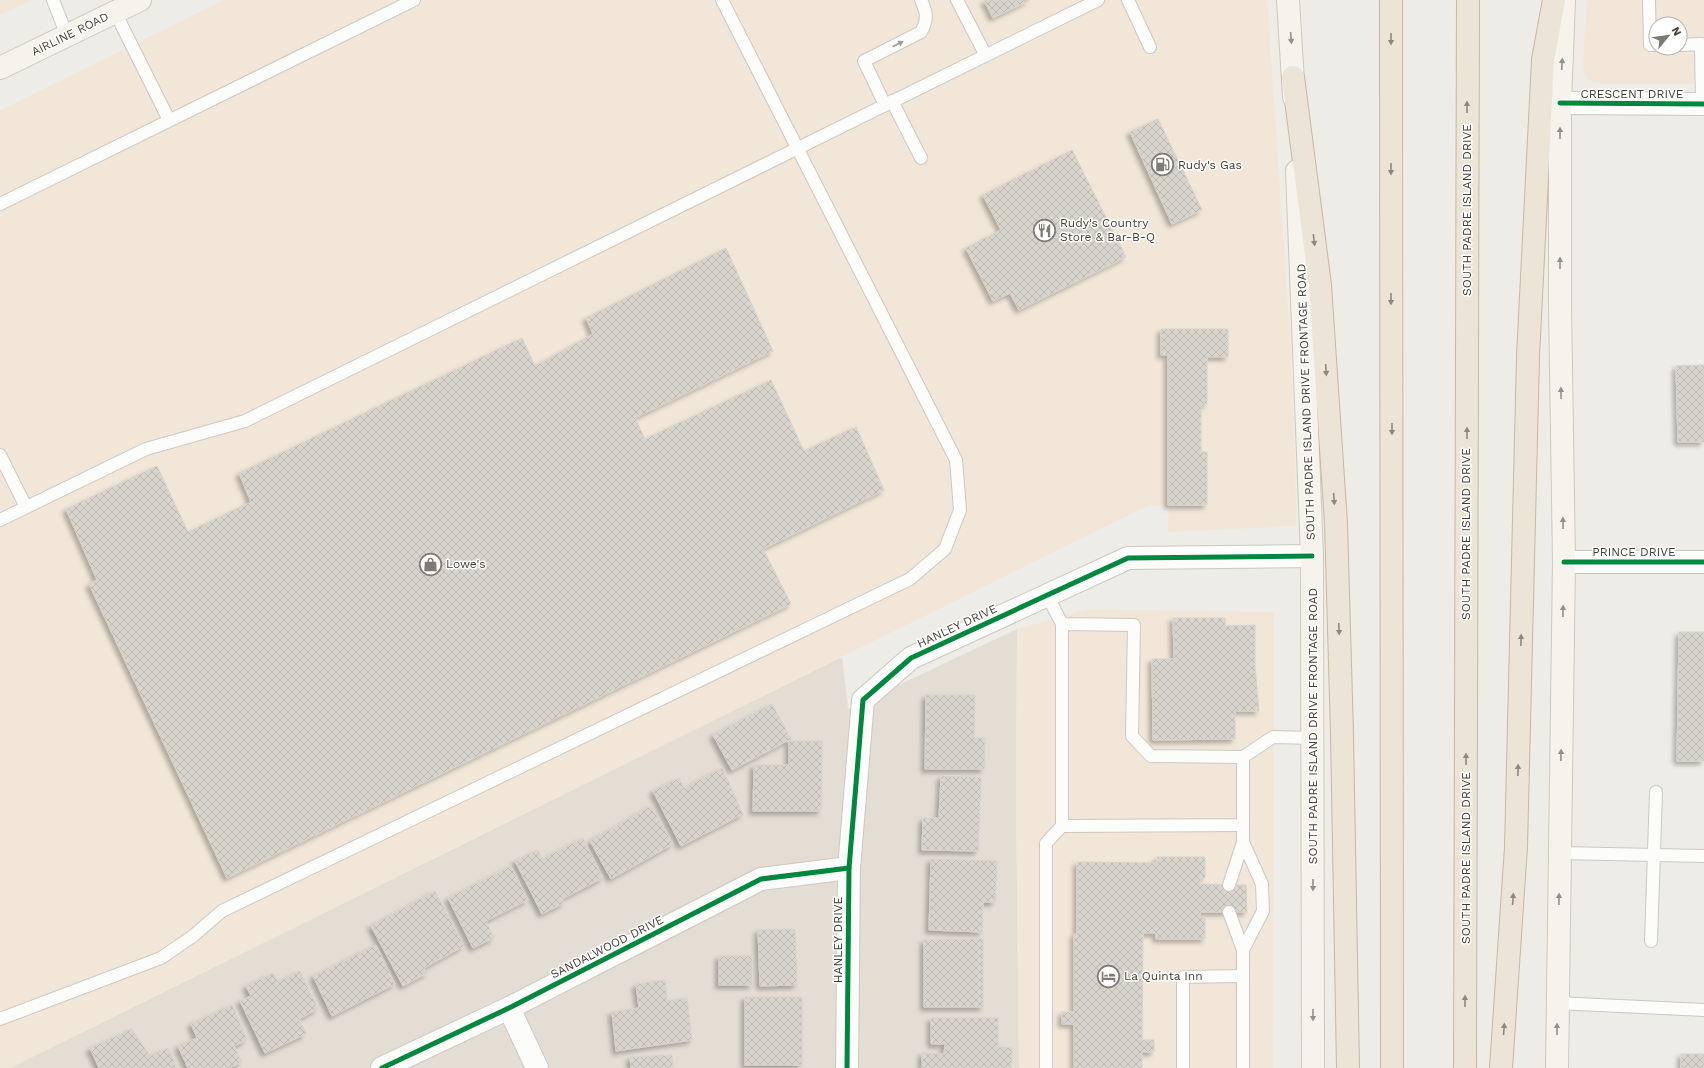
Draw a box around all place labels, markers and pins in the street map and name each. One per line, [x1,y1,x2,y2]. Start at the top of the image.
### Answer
fuel station icon: Rudy's Gas [1150,152,1176,178]
place label: Rudy's Gas [1178,158,1242,172]
place label: Rudy's Country Store & Bar-B-Q [1060,216,1155,244]
restaurant icon: Rudy's Country Store & Bar-B-Q [1032,217,1058,243]
shop icon: Lowe's [418,551,444,577]
place label: Lowe's [446,557,486,571]
hotel icon: La Quinta Inn [1095,963,1121,989]
place label: La Quinta Inn [1124,969,1203,983]

